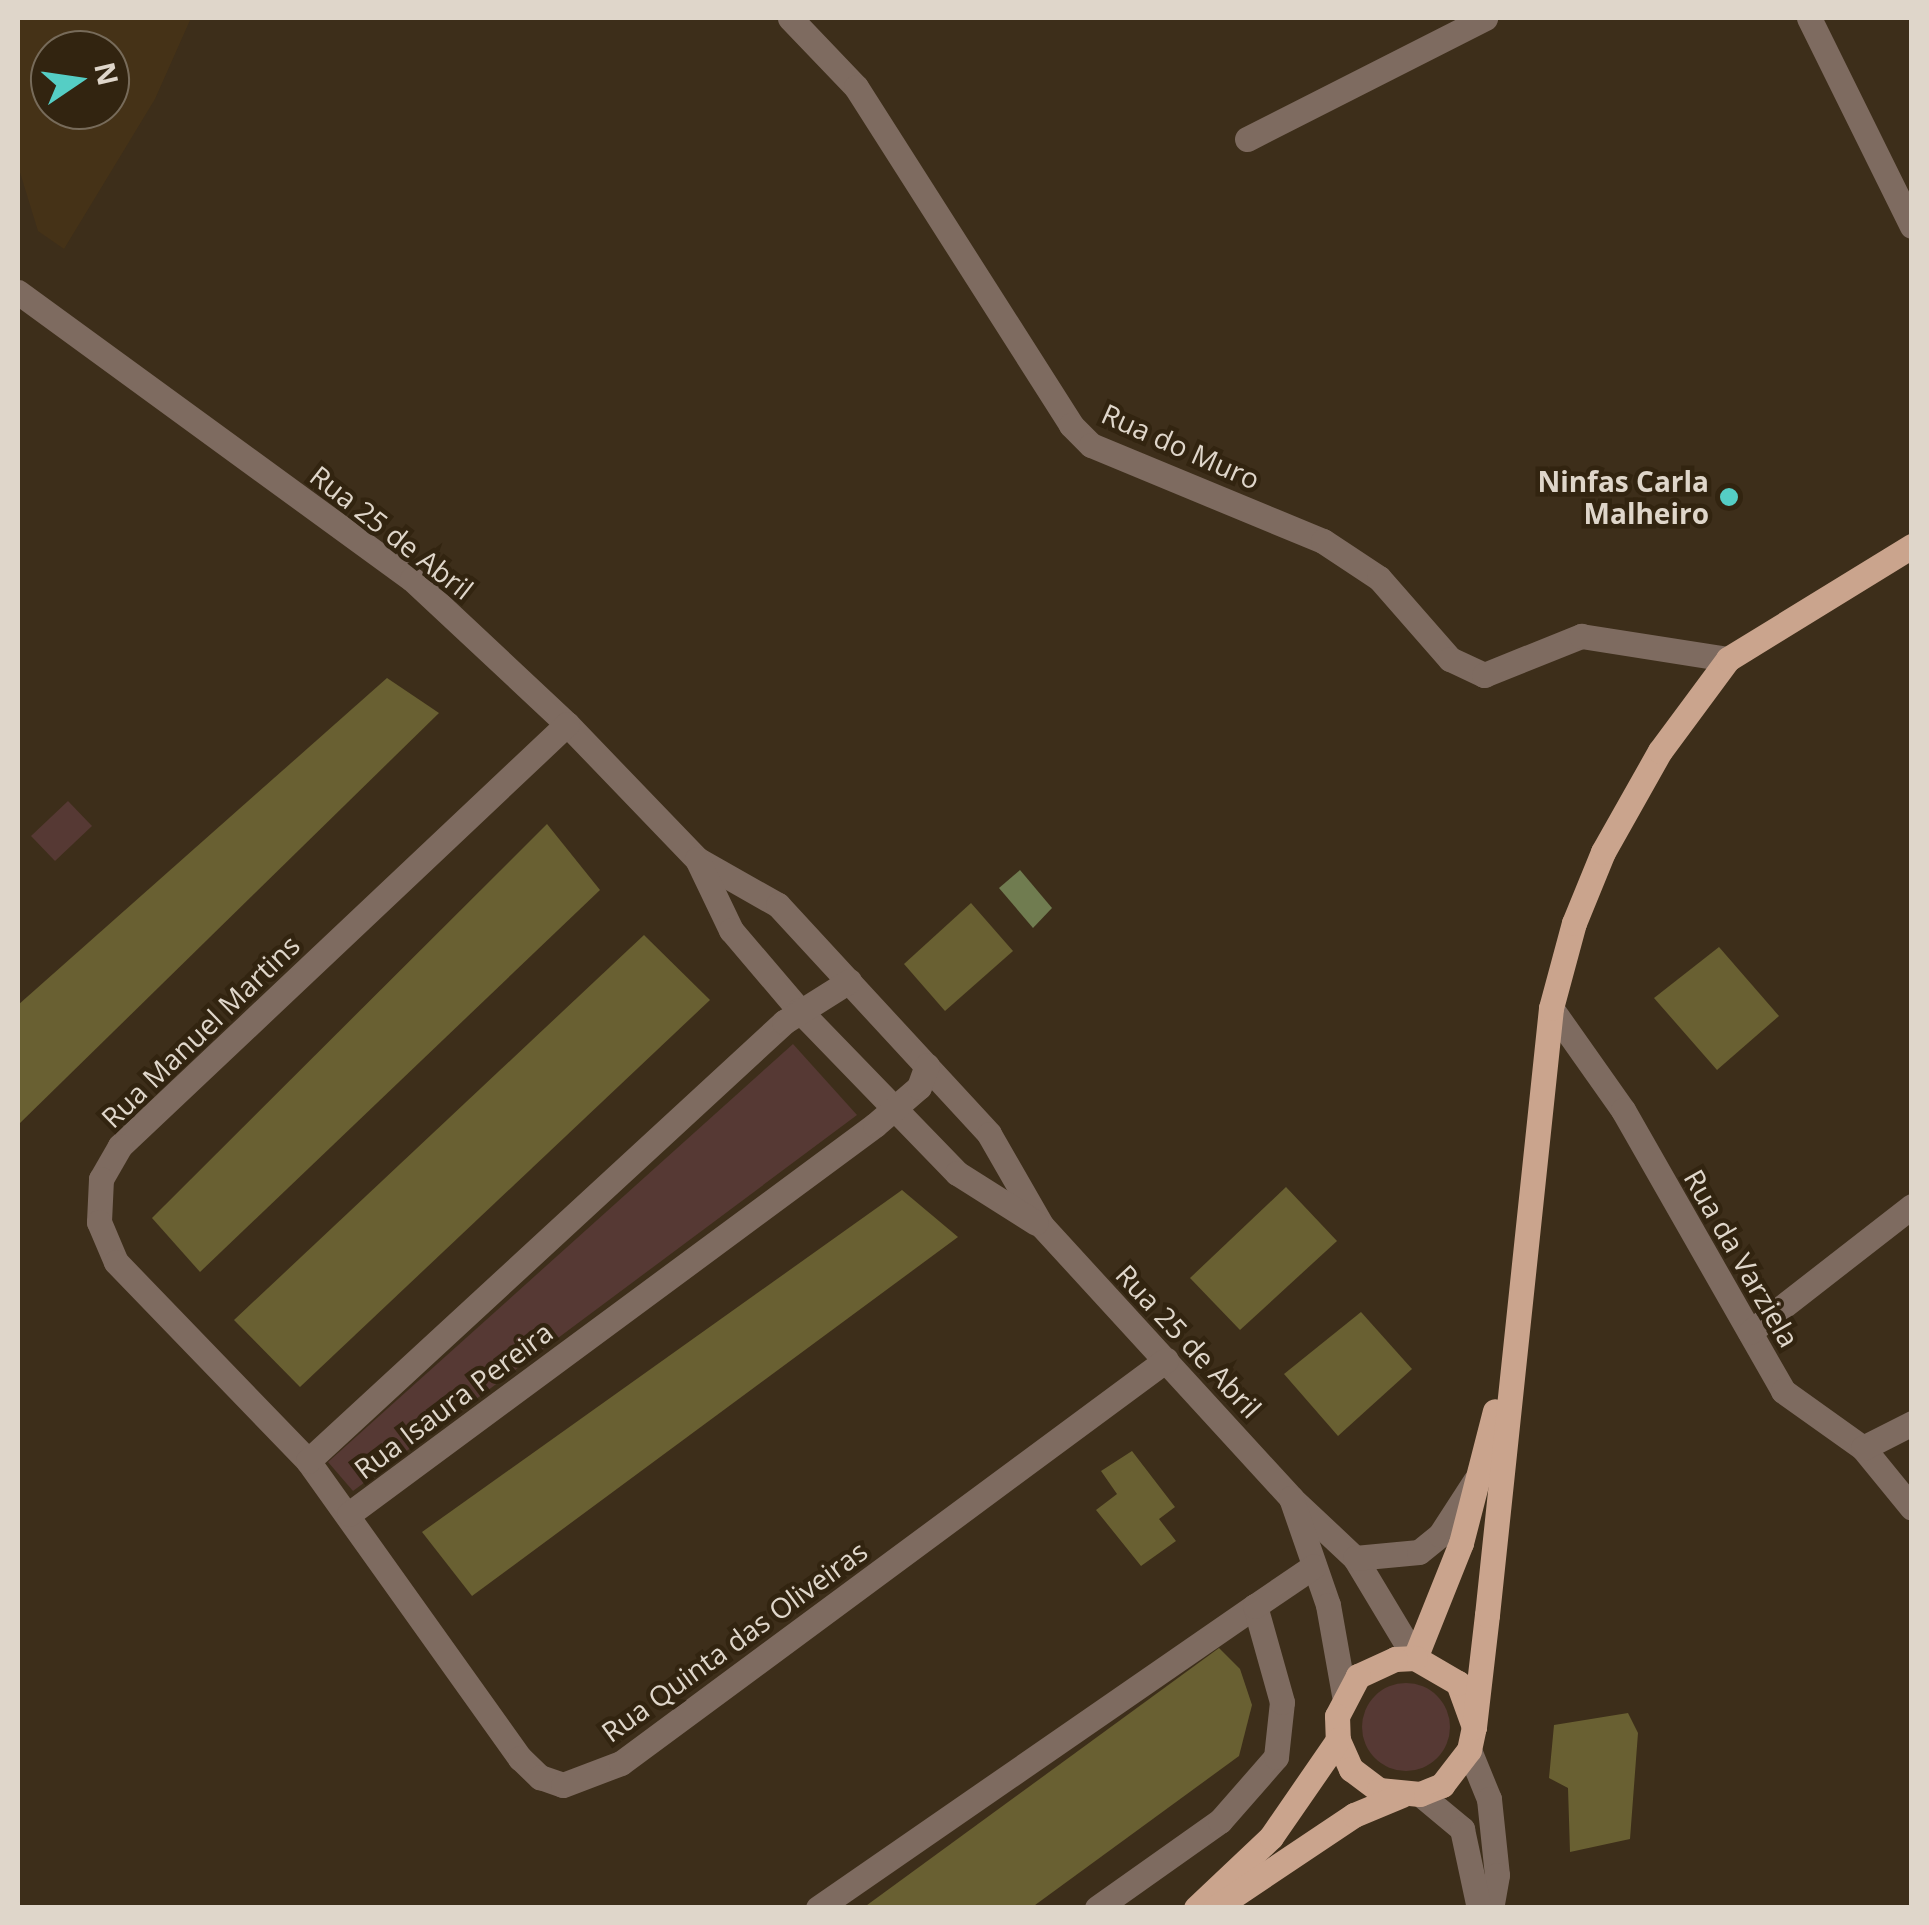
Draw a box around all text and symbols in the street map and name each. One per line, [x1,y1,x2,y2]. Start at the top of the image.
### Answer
north arrow [30,30,130,130]
text: N [86,58,128,89]
street label: Rua do Muro [1097,396,1265,496]
street label: Rua 25 de Abril [304,458,480,606]
place label: Ninfas Carla Malheiro [1537,464,1709,530]
marker: Ninfas Carla Malheiro [1718,486,1740,508]
street label: Rua Manuel Martins [94,928,306,1134]
street label: Rua da Varziela [1678,1163,1806,1353]
street label: Rua 25 de Abril [1109,1257,1269,1425]
street label: Rua Isaura Pereira [347,1315,559,1485]
street label: Rua Quinta das Oliveiras [595,1533,873,1749]

